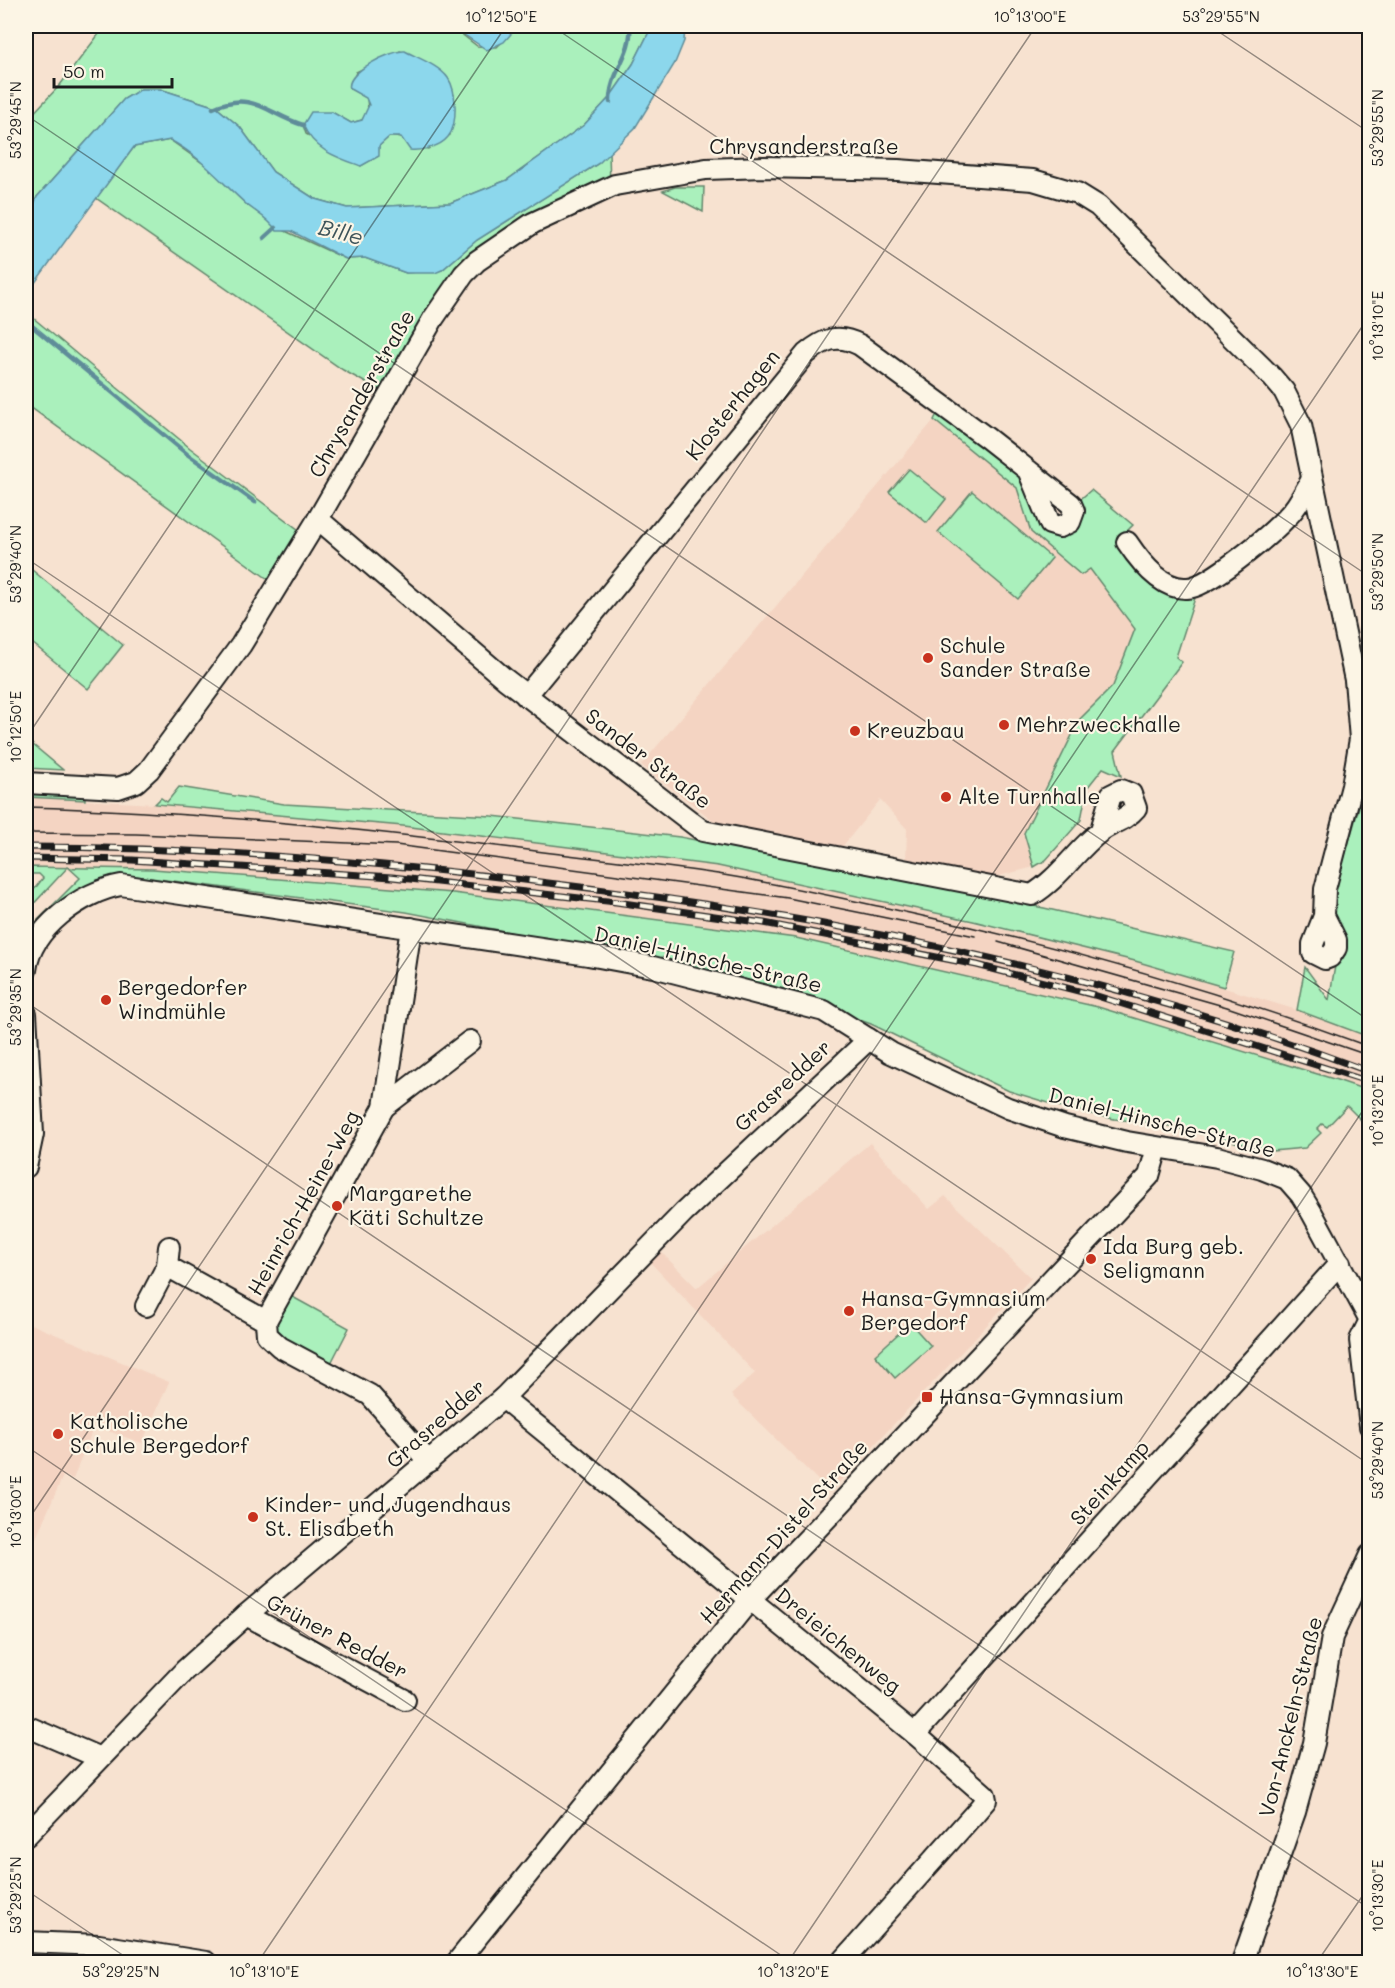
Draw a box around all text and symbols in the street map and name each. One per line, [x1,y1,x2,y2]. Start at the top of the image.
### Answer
text: 10°12'50"E [465,6,537,26]
text: 10°13'00"E [994,6,1067,26]
text: 53°29'55"N [1182,6,1260,26]
scale bar [54,51,172,89]
text: 50 m [63,59,105,83]
text: 53°29'45"N [5,81,25,159]
text: 53°29'55"N [1367,89,1387,167]
street label: Chrysanderstraße [709,132,899,159]
water label: Bille [316,212,367,251]
text: 10°13'10"E [1367,290,1387,361]
street label: Chrysanderstraße [302,304,420,482]
street label: Klosterhagen [679,343,785,465]
text: 53°29'40"N [5,525,25,603]
text: 53°29'50"N [1367,533,1387,611]
place label: Schule Sander Straße [940,631,1091,682]
marker: Schule Sander Straße [921,651,935,665]
text: 10°12'50"E [5,691,25,763]
street label: Sander Straße [580,702,717,814]
place label: Mehrzweckhalle [1016,710,1181,737]
place label: Kreuzbau [867,716,964,743]
marker: Mehrzweckhalle [997,718,1011,732]
marker: Kreuzbau [848,724,862,738]
place label: Alte Turnhalle [958,782,1101,809]
marker: Alte Turnhalle [939,790,953,804]
street label: Daniel-Hinsche-Straße [592,919,825,998]
text: 53°29'35"N [5,968,25,1046]
place label: Bergedorfer Windmühle [118,973,248,1024]
marker: Bergedorfer Windmühle [99,993,113,1007]
street label: Grasredder [728,1033,836,1137]
text: 10°13'20"E [1367,1075,1387,1147]
street label: Daniel-Hinsche-Straße [1046,1080,1279,1163]
street label: Heinrich-Heine-Weg [241,1105,365,1300]
place label: Margarethe Käti Schultze [349,1179,484,1230]
marker: Margarethe Käti Schultze [330,1199,344,1213]
place label: Ida Burg geb. Seligmann [1103,1232,1244,1283]
marker: Ida Burg geb. Seligmann [1084,1252,1098,1266]
place label: Hansa-Gymnasium Bergedorf [861,1284,1046,1335]
marker: Hansa-Gymnasium Bergedorf [842,1304,856,1318]
street label: Grasredder [380,1372,490,1473]
place label: Hansa-Gymnasium [939,1382,1124,1409]
marker: Hansa-Gymnasium [920,1390,934,1404]
place label: Katholische Schule Bergedorf [70,1407,250,1458]
text: 53°29'40"N [1367,1421,1387,1499]
marker: Katholische Schule Bergedorf [51,1427,65,1441]
street label: Hermann-Distel-Straße [693,1433,873,1629]
street label: Steinkamp [1063,1434,1154,1530]
text: 10°13'00"E [5,1475,25,1548]
place label: Kinder- und Jugendhaus St. Elisabeth [265,1490,511,1541]
marker: Kinder- und Jugendhaus St. Elisabeth [246,1510,260,1524]
street label: Dreieichenweg [771,1581,907,1699]
street label: Grüner Redder [262,1587,413,1684]
street label: Von-Anckeln-Straße [1252,1613,1328,1820]
text: 53°29'25"N [5,1856,25,1934]
text: 10°13'30"E [1367,1859,1387,1932]
text: 53°29'25"N [82,1961,160,1981]
text: 10°13'10"E [229,1961,300,1981]
text: 10°13'20"E [757,1961,829,1981]
text: 10°13'30"E [1286,1961,1359,1981]

